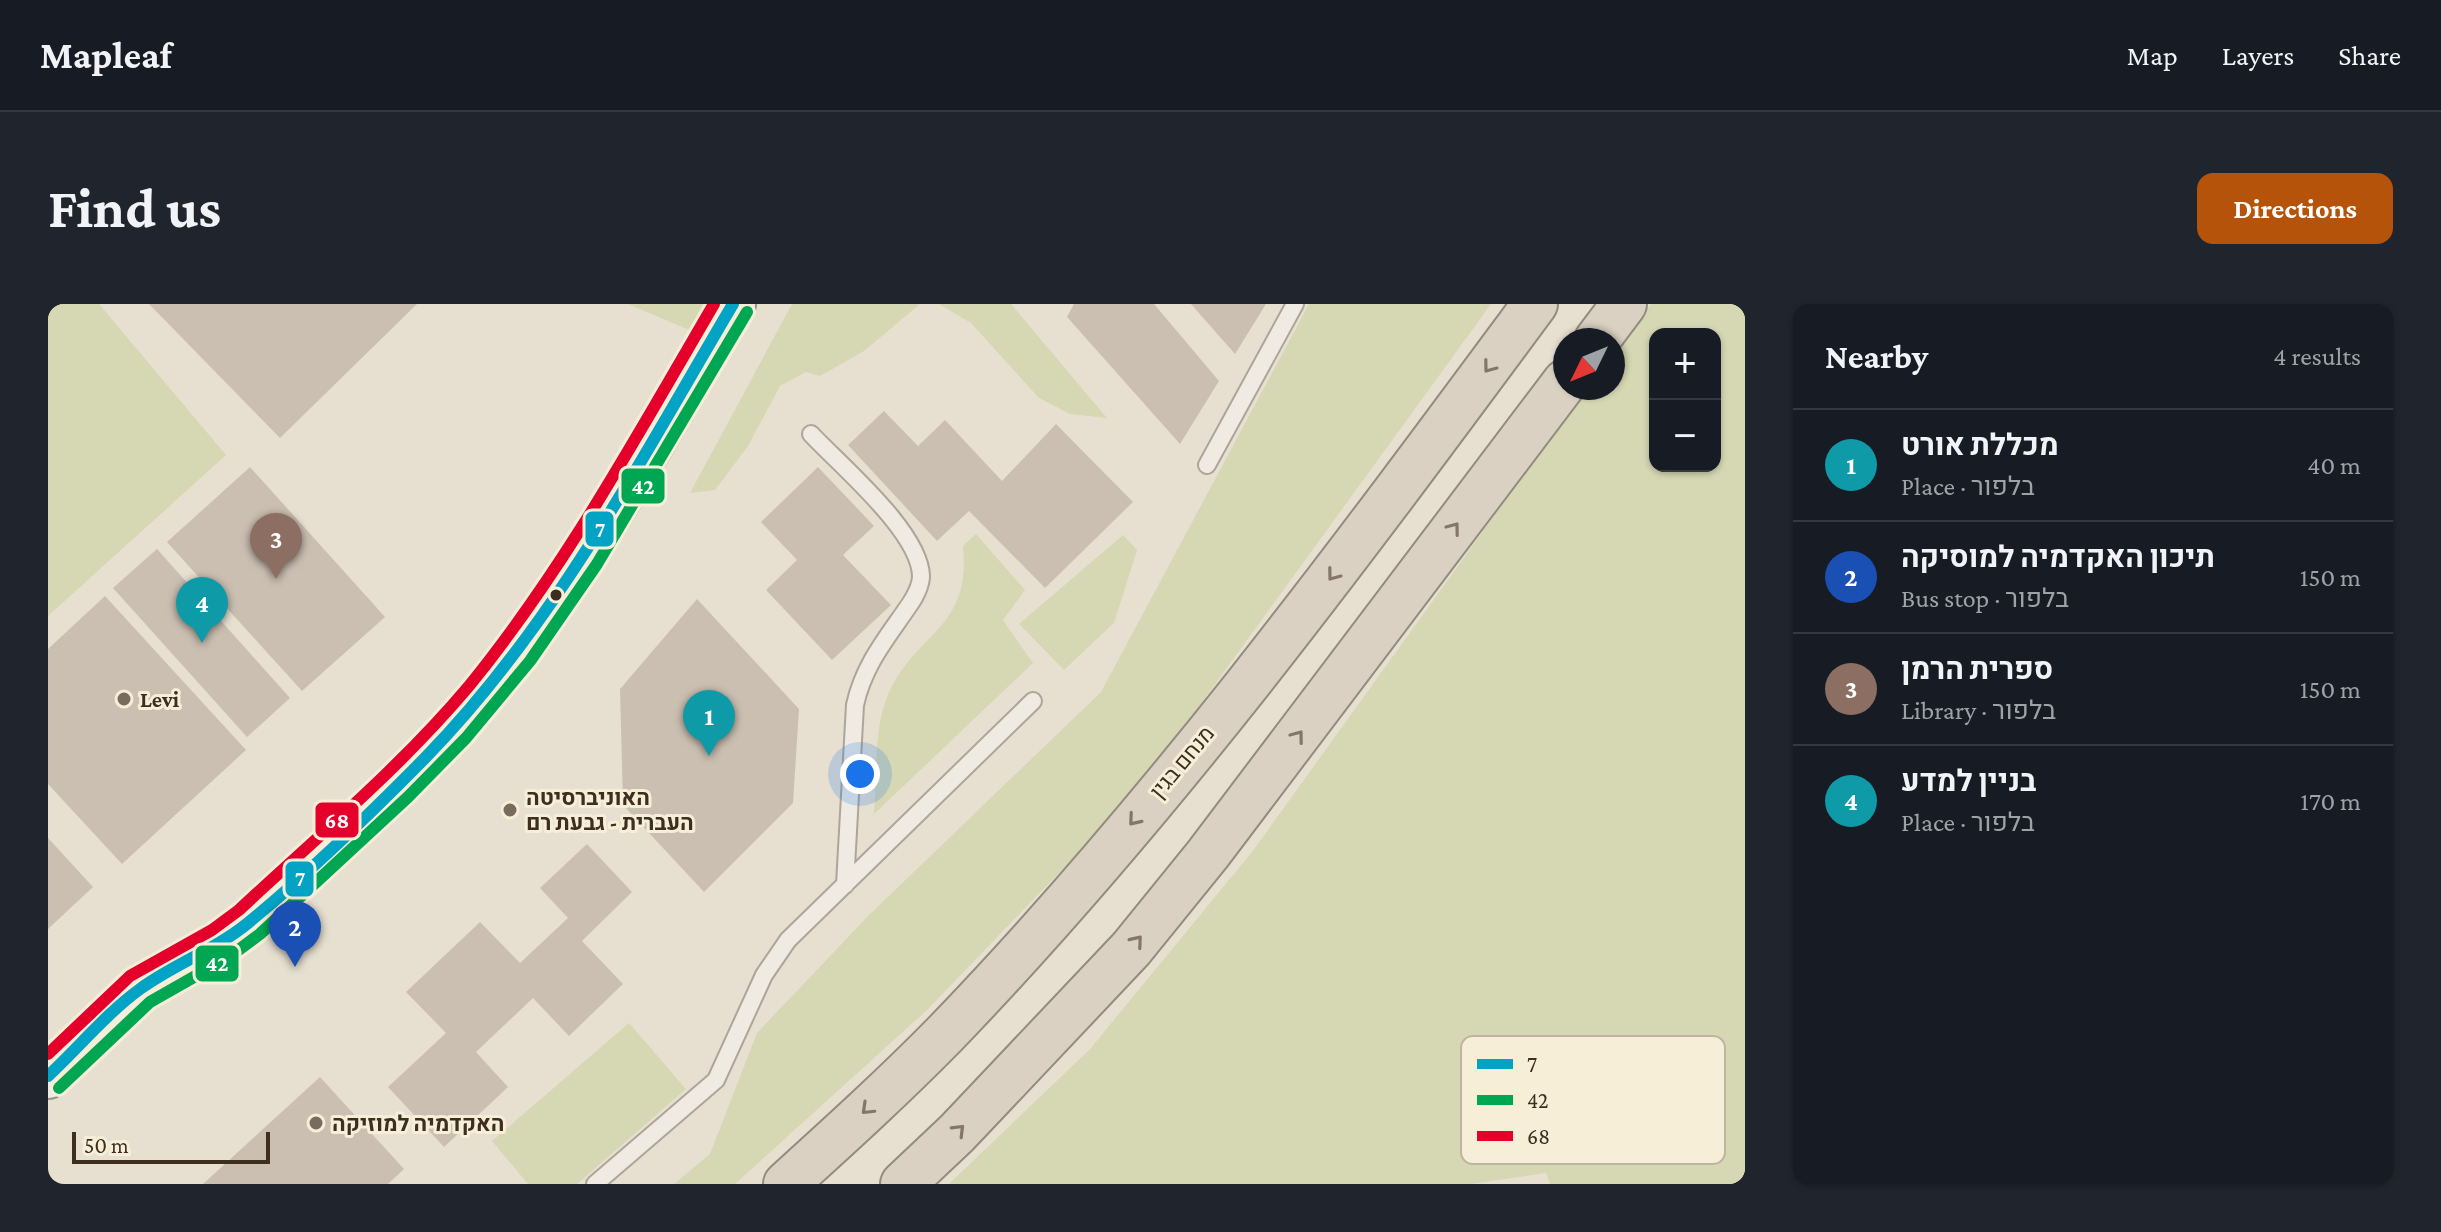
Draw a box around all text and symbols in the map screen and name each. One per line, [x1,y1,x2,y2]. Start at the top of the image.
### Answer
text: Mapleaf [40,34,172,76]
text: Map [2127,40,2178,71]
text: Layers [2222,40,2294,71]
text: Share [2338,40,2401,71]
button: Directions [2197,173,2393,244]
text: Find us [48,177,221,239]
north arrow [1553,328,1625,400]
map controls [1649,328,1721,472]
button: + [1649,328,1721,400]
text: Nearby [1825,338,1928,375]
text: 4 results [2273,342,2361,371]
one-way arrow [1484,358,1498,372]
button: − [1649,400,1721,472]
text: מכללת אורט [1901,428,2059,461]
text: 1 [1846,451,1856,480]
text: 40 m [2307,451,2361,480]
line badge: 42 [620,467,666,505]
text: Place · בלפור [1901,472,2035,501]
text: 42 [632,474,654,499]
line badge: 7 [584,510,615,548]
pin: 3 [250,513,302,579]
text: 7 [595,517,605,542]
one-way arrow [1445,522,1459,537]
text: תיכון האקדמיה למוסיקה [1901,540,2215,573]
text: 2 [1844,563,1858,592]
text: 150 m [2300,563,2361,592]
one-way arrow [1328,566,1343,580]
pin: 4 [176,577,228,643]
text: Bus stop · בלפור [1901,584,2069,613]
unlabelled marker [548,587,564,603]
text: ספרית הרמן [1901,652,2053,685]
text: 3 [1845,675,1857,704]
text: 150 m [2300,675,2361,704]
place label: Levi [140,687,180,712]
marker: Levi [115,690,133,708]
pin: 1 [683,690,735,756]
text: Library · בלפור [1901,696,2056,725]
street label: מנחם בגין [1145,721,1219,803]
one-way arrow [1288,730,1302,745]
your location [840,754,880,794]
text: בניין למדע [1901,764,2036,797]
place label: האוניברסיטה העברית - גבעת רם [526,785,694,835]
text: 4 [1844,787,1858,816]
text: 170 m [2300,787,2361,816]
line badge: 68 [314,801,360,839]
marker: האוניברסיטה העברית - גבעת רם [501,801,519,819]
text: 68 [325,808,349,833]
text: Place · בלפור [1901,808,2035,837]
one-way arrow [1129,811,1144,825]
line badge: 7 [284,860,315,898]
text: 7 [295,866,305,891]
pin: 2 [269,901,321,967]
one-way arrow [1127,935,1142,950]
line badge: 42 [194,944,240,983]
text: 42 [206,951,228,976]
legend [1461,1036,1725,1164]
text: 7 [1527,1052,1537,1077]
text: 42 [1527,1088,1549,1113]
one-way arrow [862,1100,876,1114]
place label: האקדמיה למוזיקה [332,1111,504,1136]
marker: האקדמיה למוזיקה [307,1114,325,1132]
text: 68 [1527,1124,1550,1149]
one-way arrow [950,1125,964,1139]
scale bar [72,1128,270,1164]
text: 50 m [84,1133,129,1158]

